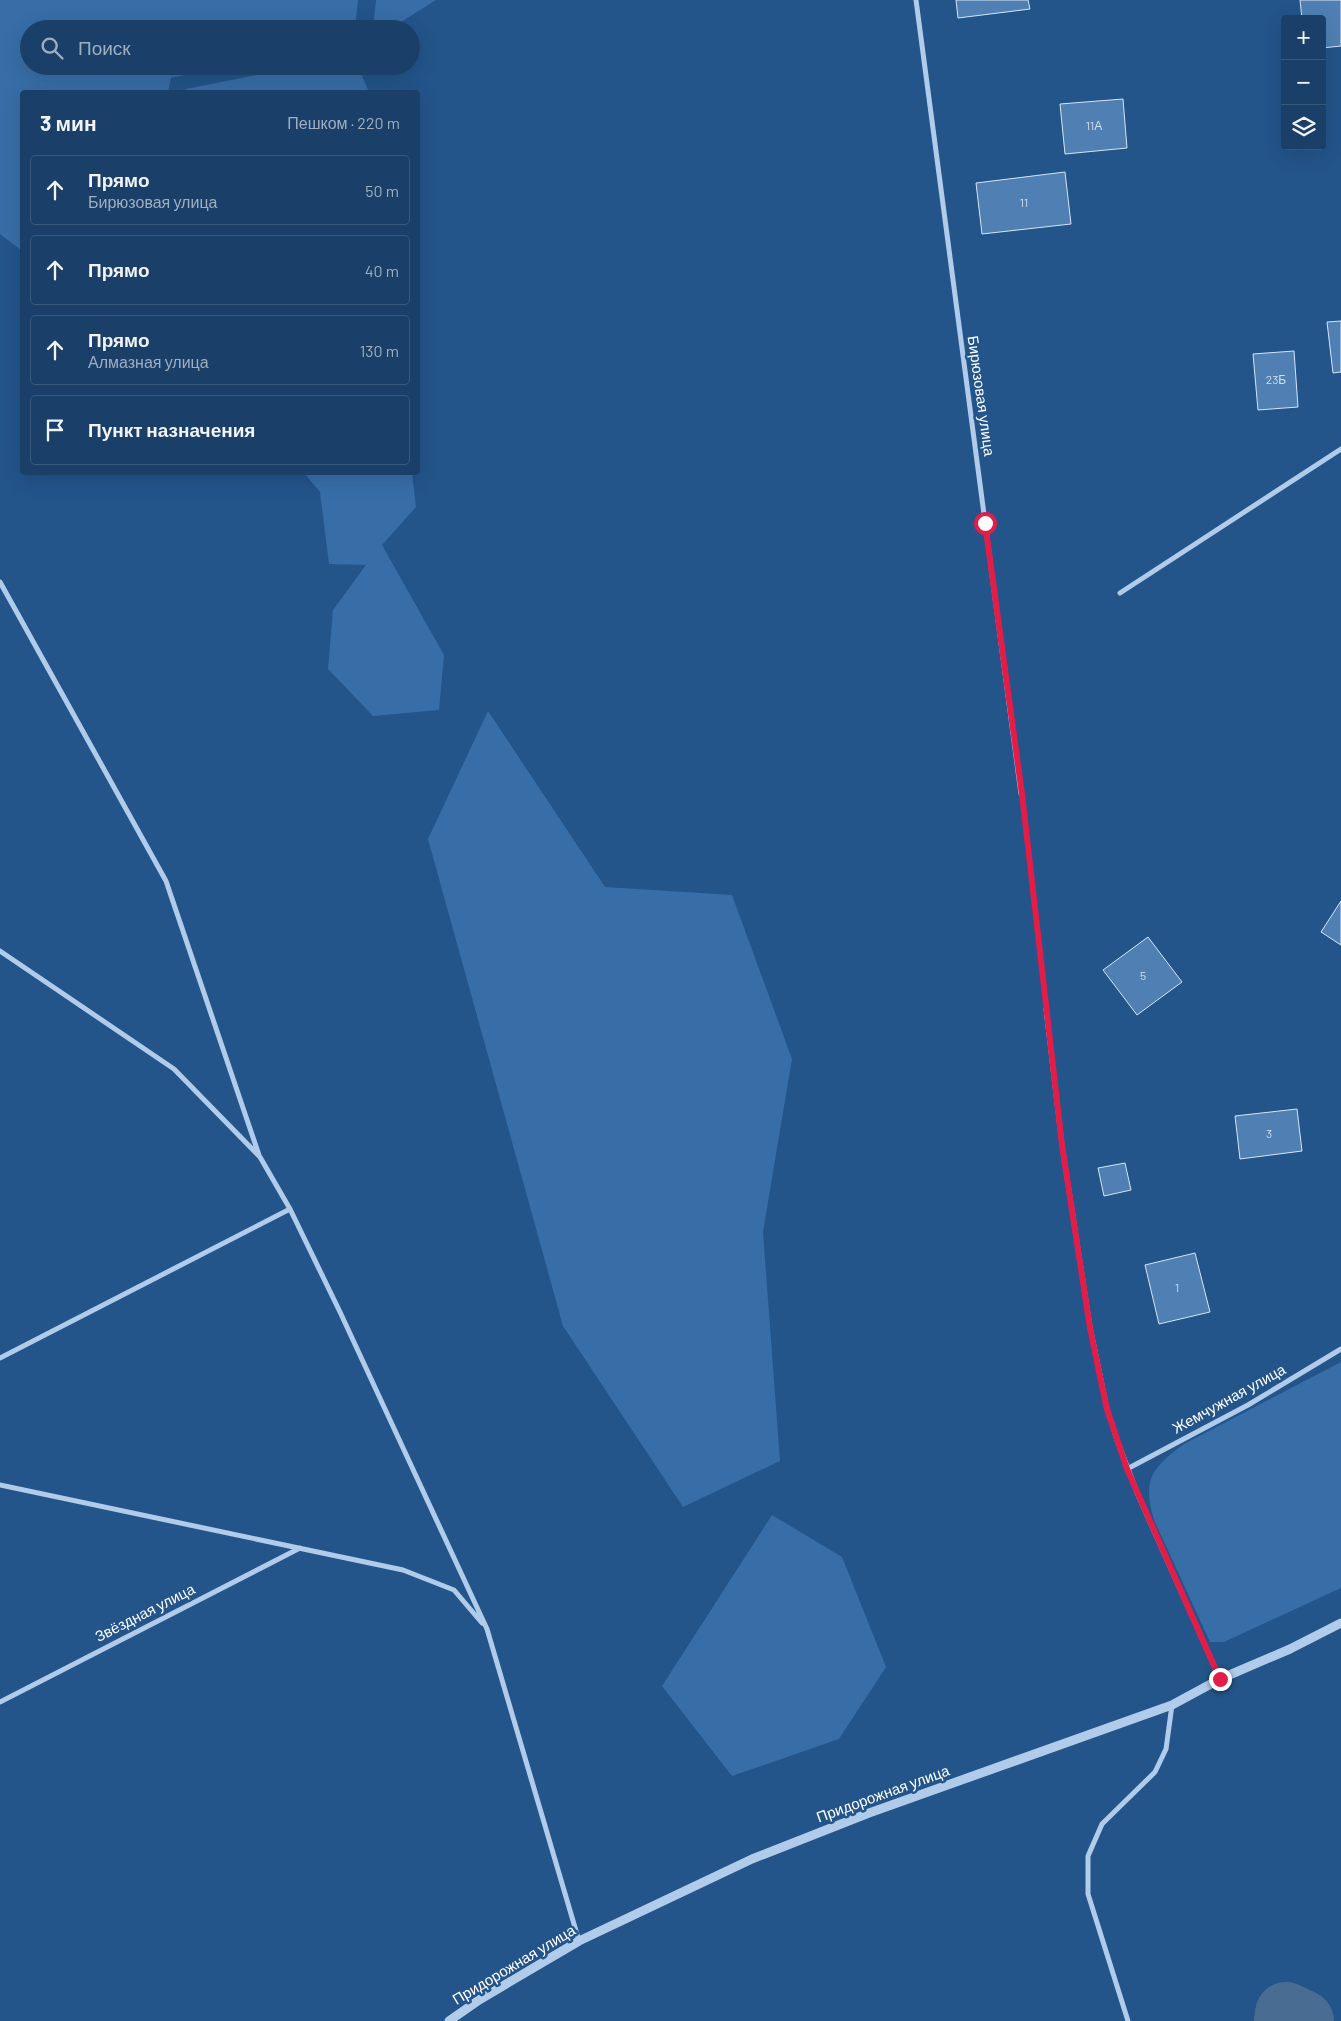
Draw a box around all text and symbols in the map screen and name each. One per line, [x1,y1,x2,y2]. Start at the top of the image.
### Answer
map controls [1281,15,1326,150]
button: + [1281,15,1326,60]
search box [20,20,420,75]
icon: search [38,34,66,62]
text: Поиск [78,36,131,59]
button: − [1281,60,1326,105]
button: layers [1281,105,1326,150]
text: 3 мин [40,110,97,135]
text: Пешком · 220 m [287,113,400,132]
house number: 11А [1086,118,1102,132]
text: Прямо [88,168,150,191]
icon: ahead [41,176,69,204]
text: 50 m [365,181,399,200]
text: Бирюзовая улица [88,192,217,211]
house number: 11 [1020,195,1028,209]
icon: ahead [41,256,69,284]
text: Прямо [88,258,150,281]
text: 40 m [365,261,399,280]
text: Прямо [88,328,150,351]
street label: Бирюзовая улица [965,335,999,458]
icon: ahead [41,336,69,364]
text: 130 m [360,341,399,360]
text: Алмазная улица [88,352,209,371]
house number: 23Б [1266,372,1286,386]
icon: arrive [41,416,69,444]
text: Пункт назначения [88,418,255,441]
route start [974,512,997,535]
house number: 5 [1140,968,1146,982]
house number: 3 [1266,1126,1272,1140]
house number: 1 [1175,1280,1179,1294]
street label: Жемчужная улица [1169,1359,1289,1437]
street label: Звёздная улица [92,1579,198,1645]
route end [1209,1668,1232,1691]
street label: Придорожная улица [814,1760,952,1825]
street label: Придорожная улица [449,1920,579,2008]

